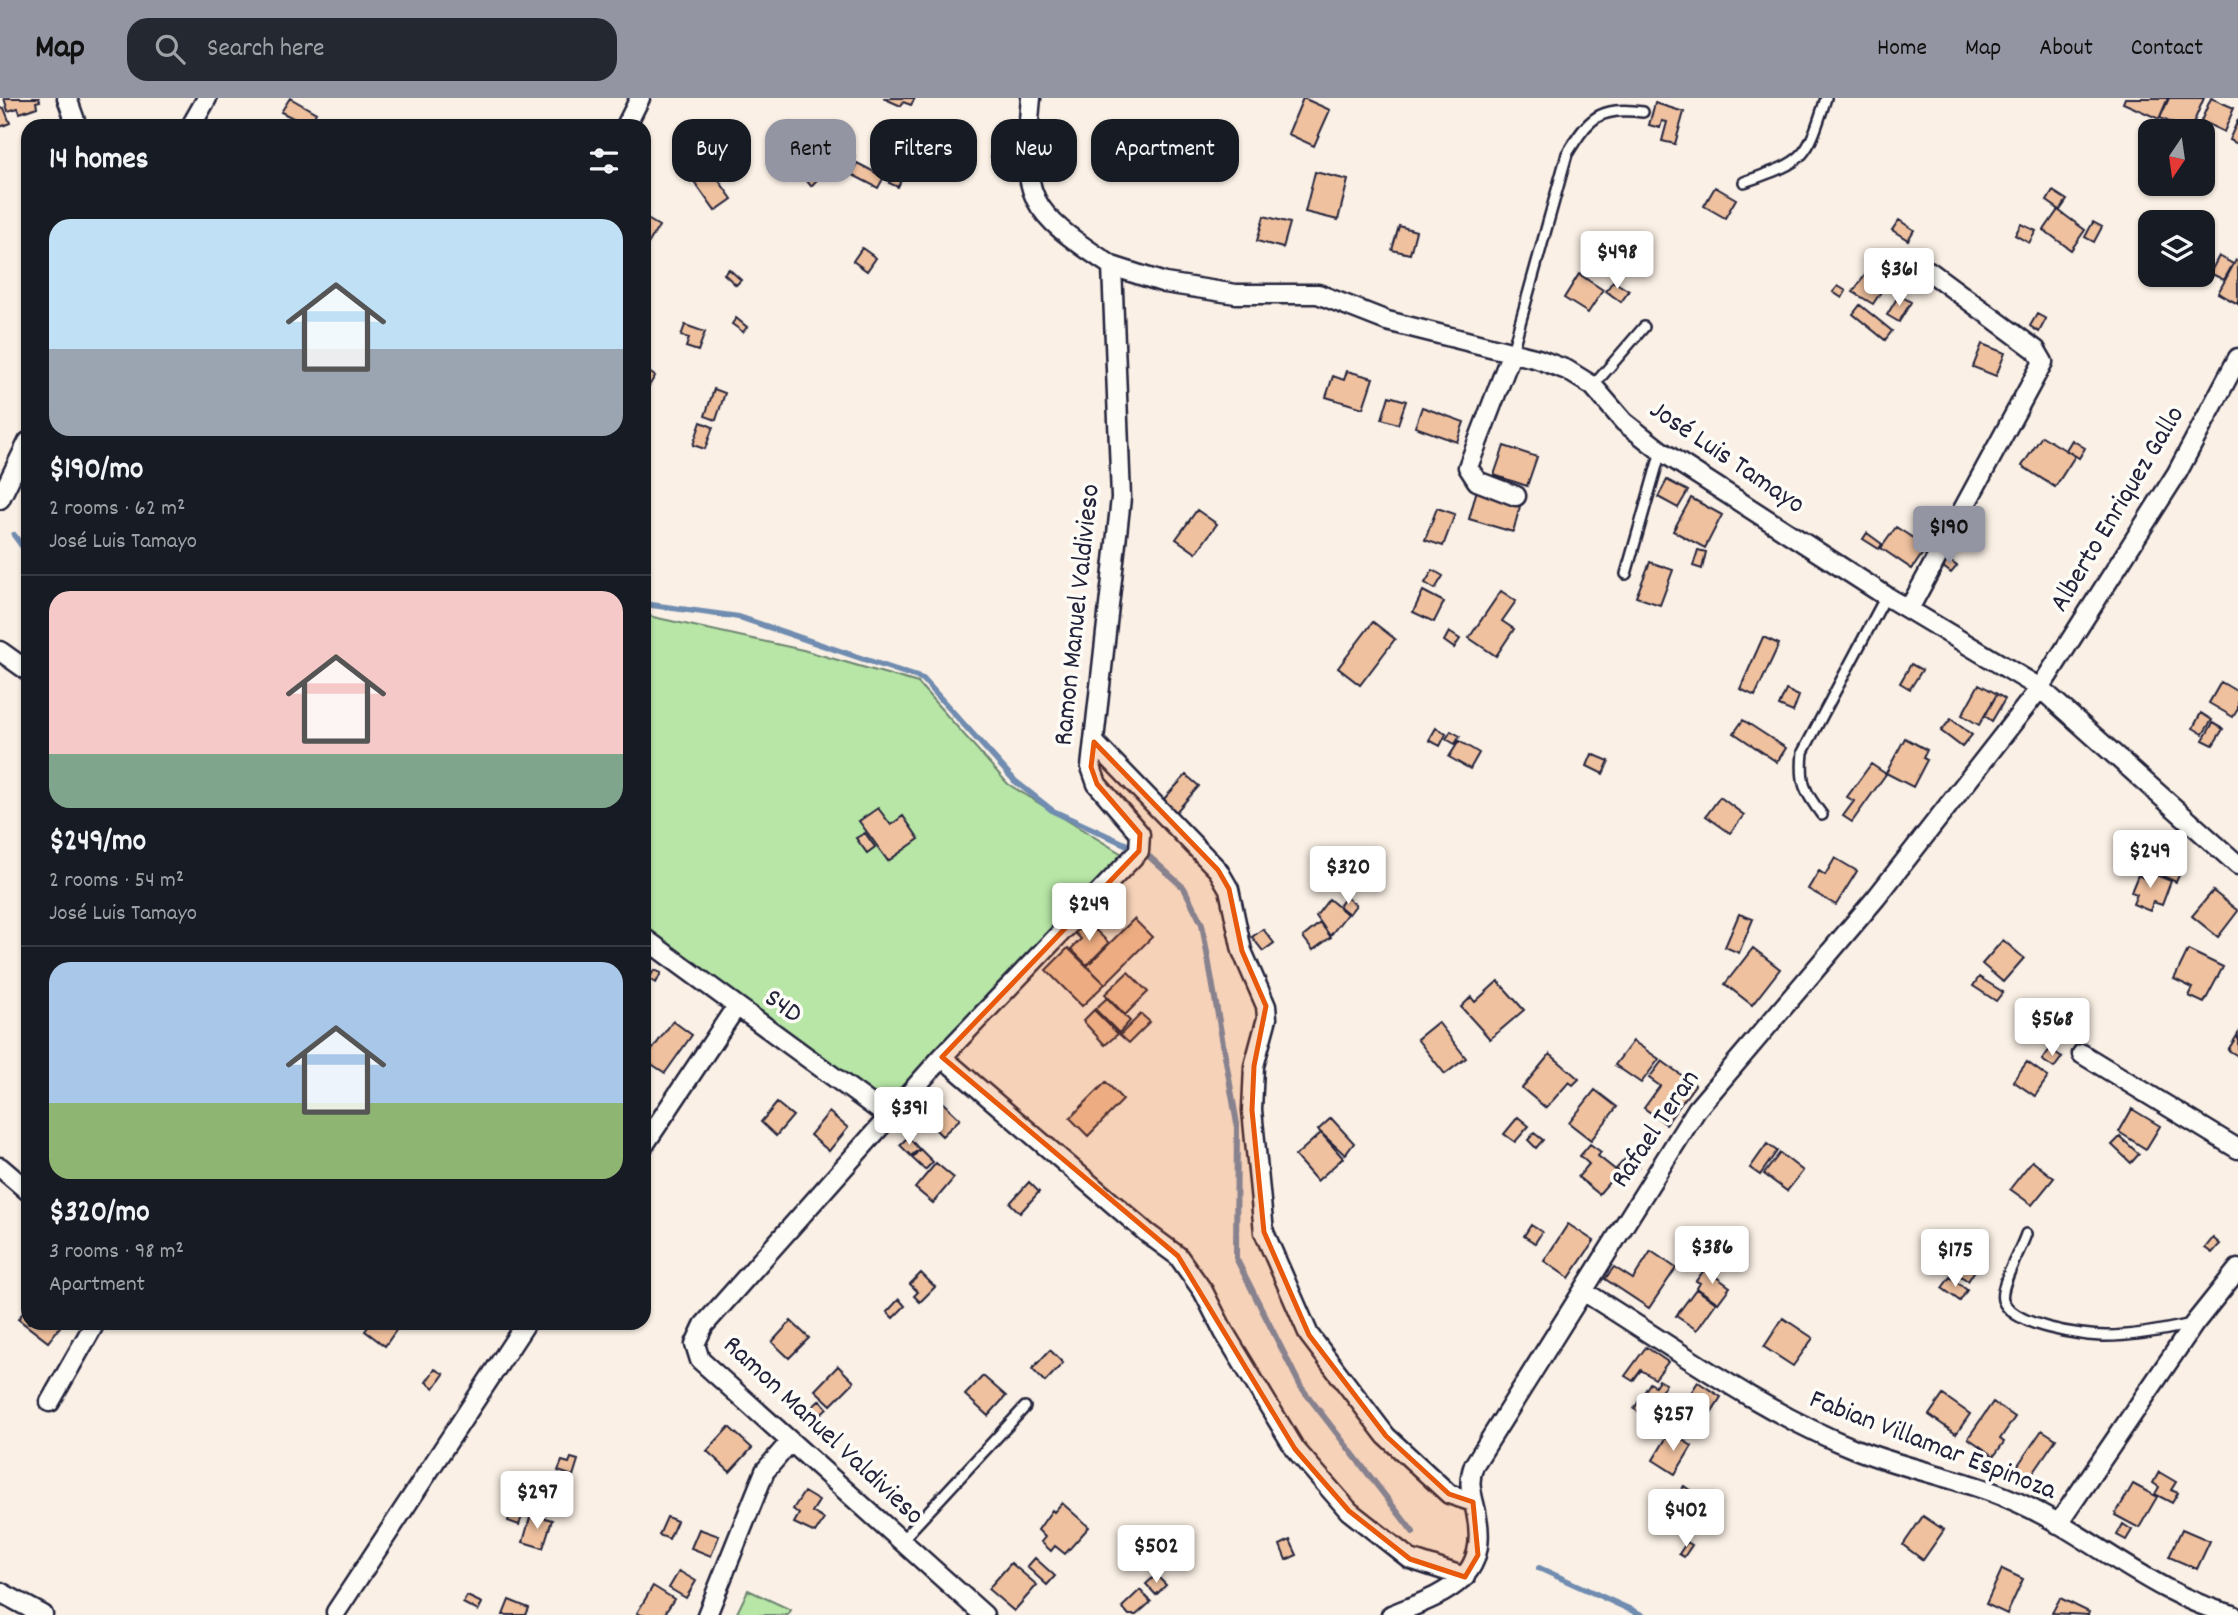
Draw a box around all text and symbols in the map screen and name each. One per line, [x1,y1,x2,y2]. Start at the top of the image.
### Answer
search box [127,18,617,81]
text: Map [35,26,85,73]
icon: search [151,30,189,68]
text: Search here [207,31,325,68]
text: Home [1877,32,1927,66]
text: Map [1965,32,2001,66]
text: About [2039,32,2093,66]
text: Contact [2131,32,2203,66]
chip: Buy [672,119,751,182]
chip: Rent [765,119,856,182]
chip: Filters [870,119,977,182]
chip: New [991,119,1077,182]
chip: Apartment [1091,119,1239,182]
north arrow [2138,119,2216,196]
map controls [2138,119,2215,287]
text: 14 homes [49,140,148,183]
icon: filters [585,142,623,180]
button: layers [2138,210,2215,287]
pin: $498 [1576,232,1658,291]
text: $498 [1597,237,1637,270]
pin: $361 [1858,248,1940,308]
text: $361 [1880,254,1918,287]
icon: home [273,264,399,390]
street label: José Luis Tamayo [1640,392,1812,526]
street label: Alberto Enriquez Gallo [2042,399,2196,621]
text: $190/mo [49,450,143,493]
street label: Ramon Manuel Valdivieso [1045,482,1113,748]
text: 2 rooms · 62 m² [49,493,185,526]
pin: $190 [1908,506,1990,566]
text: $190 [1929,512,1969,545]
text: José Luis Tamayo [49,526,197,559]
icon: home [273,636,399,762]
text: $249/mo [49,822,146,865]
pin: $249 [2109,830,2191,890]
text: $249 [2129,836,2171,869]
pin: $320 [1307,846,1389,906]
text: $320 [1326,852,1370,885]
text: 2 rooms · 54 m² [49,865,184,898]
pin: $249 [1048,884,1130,943]
text: $249 [1068,889,1110,922]
text: José Luis Tamayo [49,898,197,931]
street label: S4D [755,981,809,1035]
pin: $568 [2011,998,2093,1058]
text: $568 [2031,1004,2073,1037]
icon: home [273,1007,399,1133]
street label: Rafael Teran [1603,1063,1711,1197]
pin: $391 [868,1088,950,1147]
text: $391 [890,1093,928,1126]
text: $320/mo [49,1193,150,1236]
pin: $386 [1671,1226,1753,1286]
pin: $175 [1914,1230,1996,1289]
text: $386 [1691,1232,1733,1265]
text: $175 [1937,1235,1973,1268]
text: 3 rooms · 98 m² [49,1236,184,1269]
text: Apartment [49,1269,145,1302]
street label: Ramon Manuel Valdivieso [712,1328,932,1536]
street label: Fabian Villamar Espinoza [1803,1382,2062,1513]
pin: $257 [1632,1394,1714,1453]
text: $257 [1652,1399,1694,1432]
pin: $297 [496,1472,578,1531]
text: $297 [516,1477,558,1510]
pin: $402 [1645,1490,1727,1549]
text: $402 [1664,1495,1708,1528]
pin: $502 [1115,1526,1197,1585]
text: $502 [1134,1531,1178,1564]

